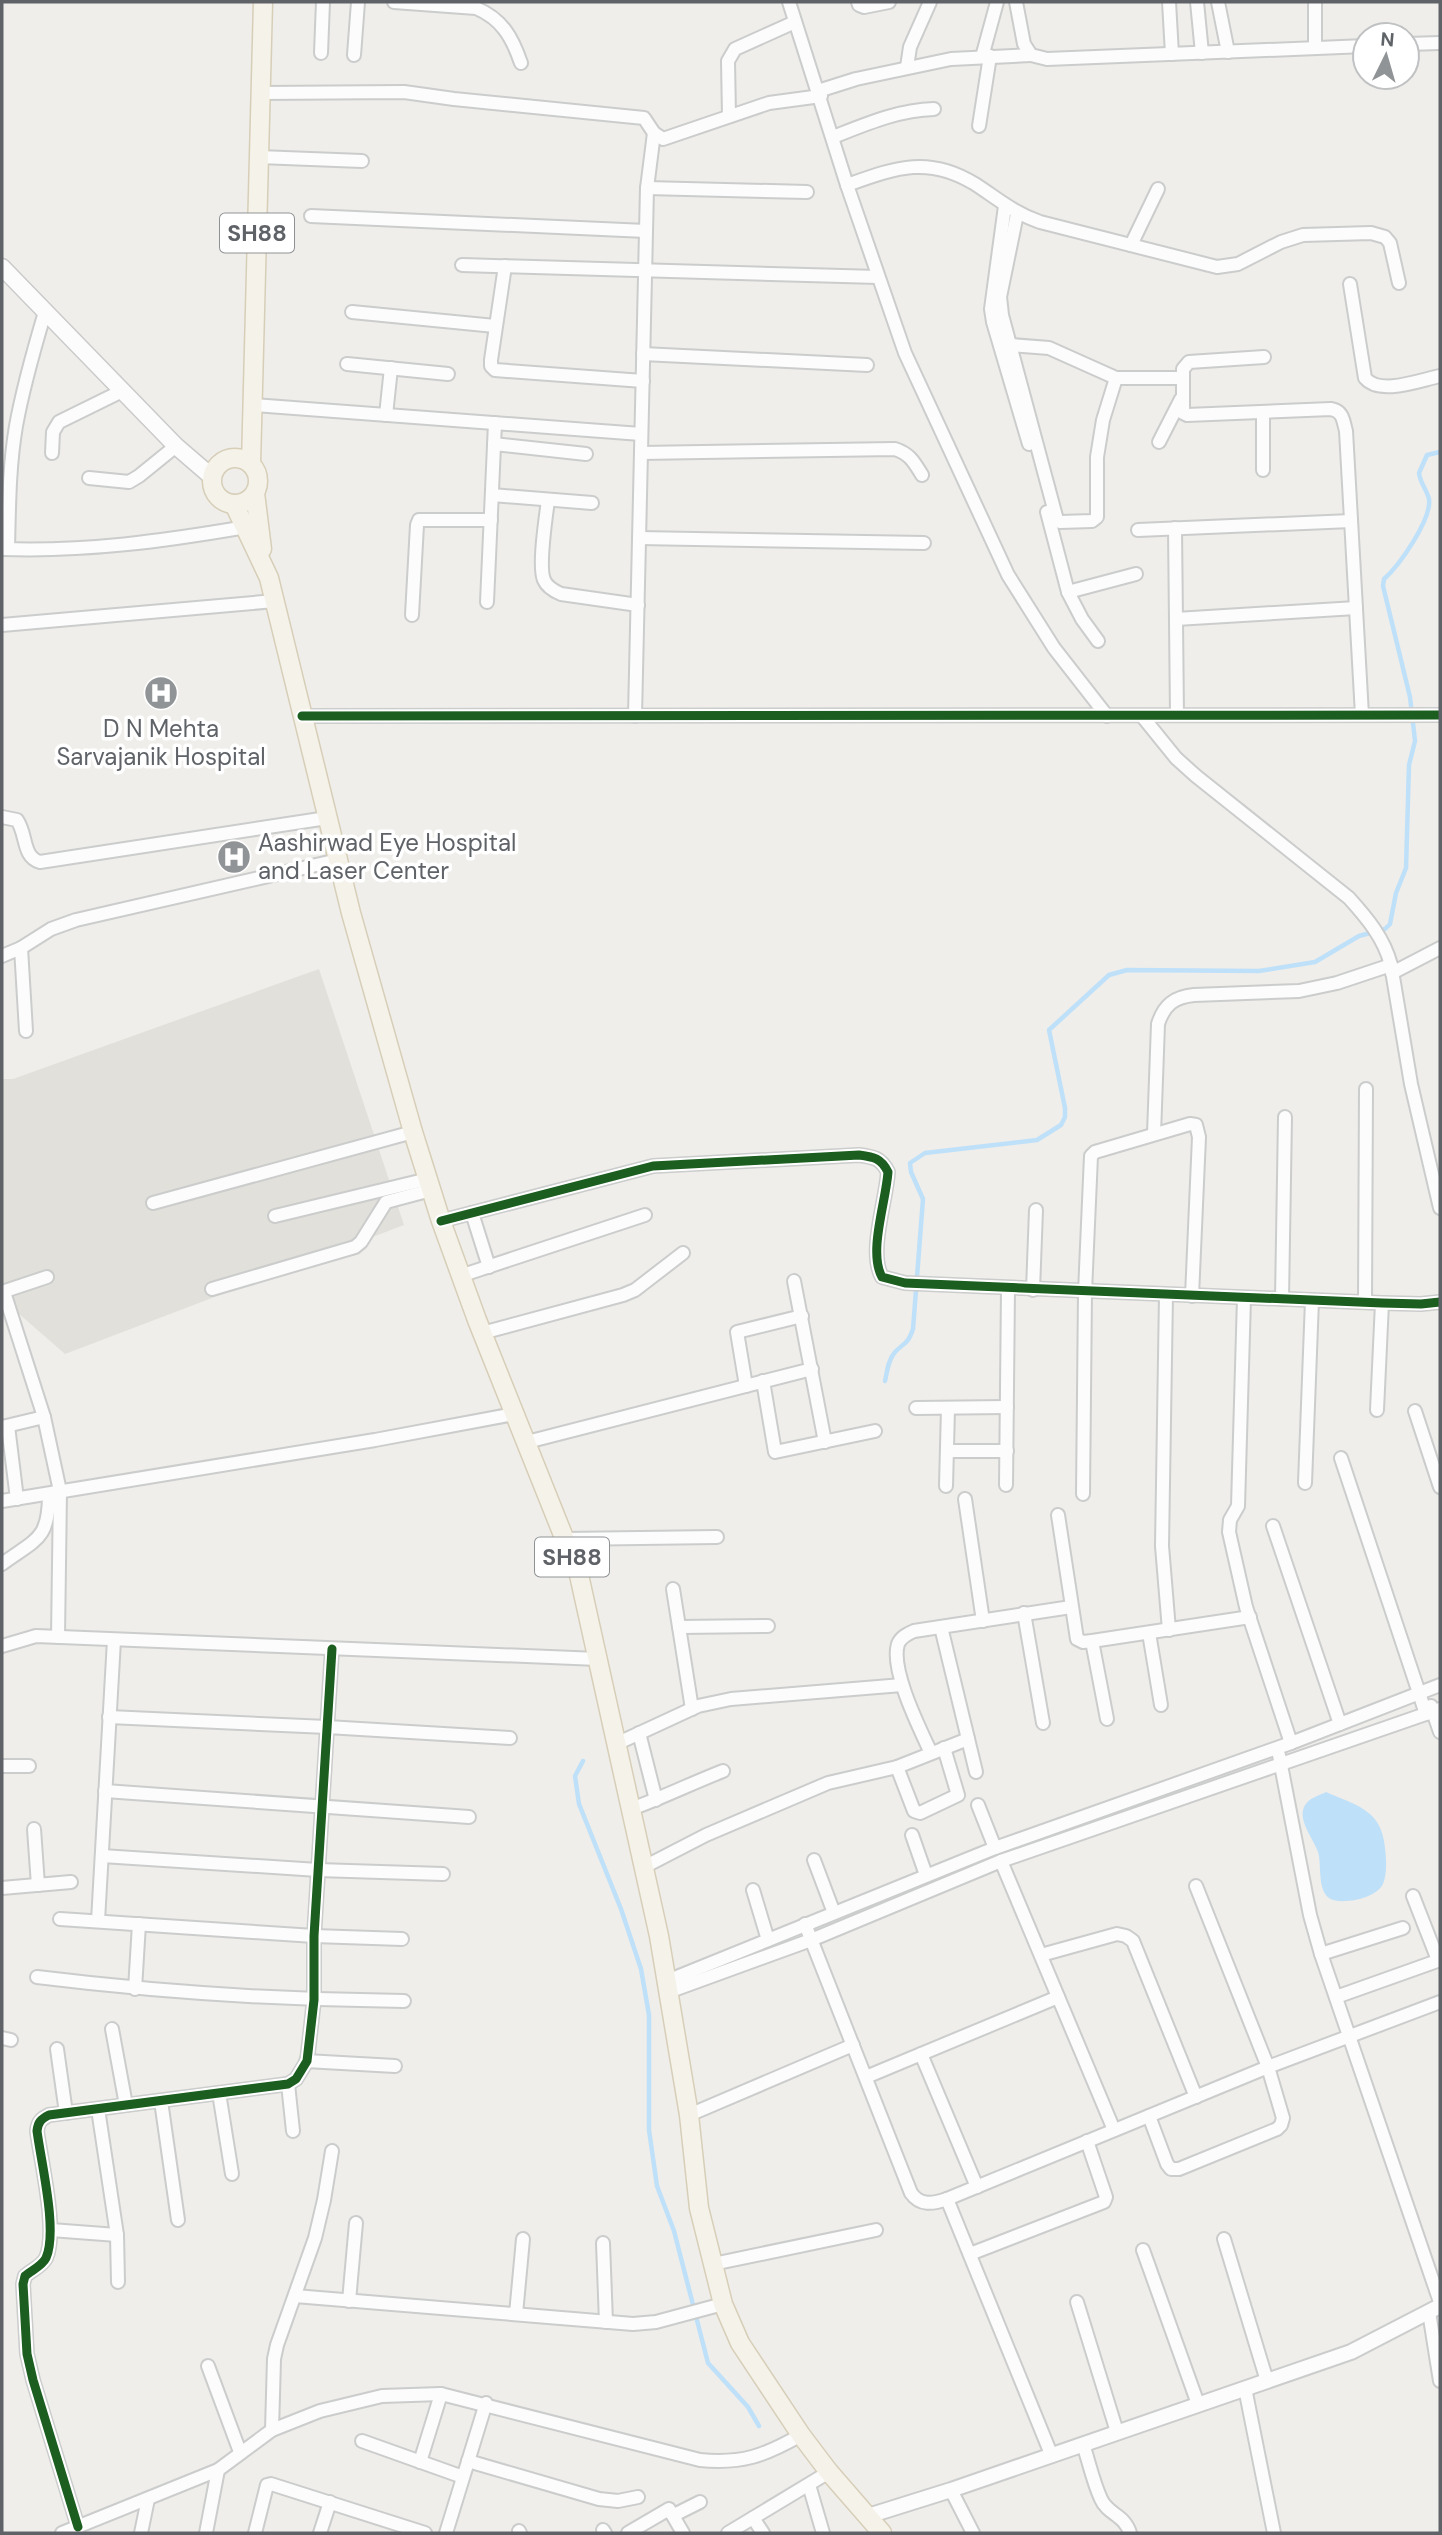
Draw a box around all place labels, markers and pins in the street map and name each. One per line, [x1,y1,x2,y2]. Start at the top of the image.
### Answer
hospital icon: D N Mehta Sarvajanik Hospital [142,674,180,712]
place label: D N Mehta Sarvajanik Hospital [56,713,266,772]
place label: Aashirwad Eye Hospital and Laser Center [258,827,516,886]
hospital icon: Aashirwad Eye Hospital and Laser Center [215,838,253,876]

